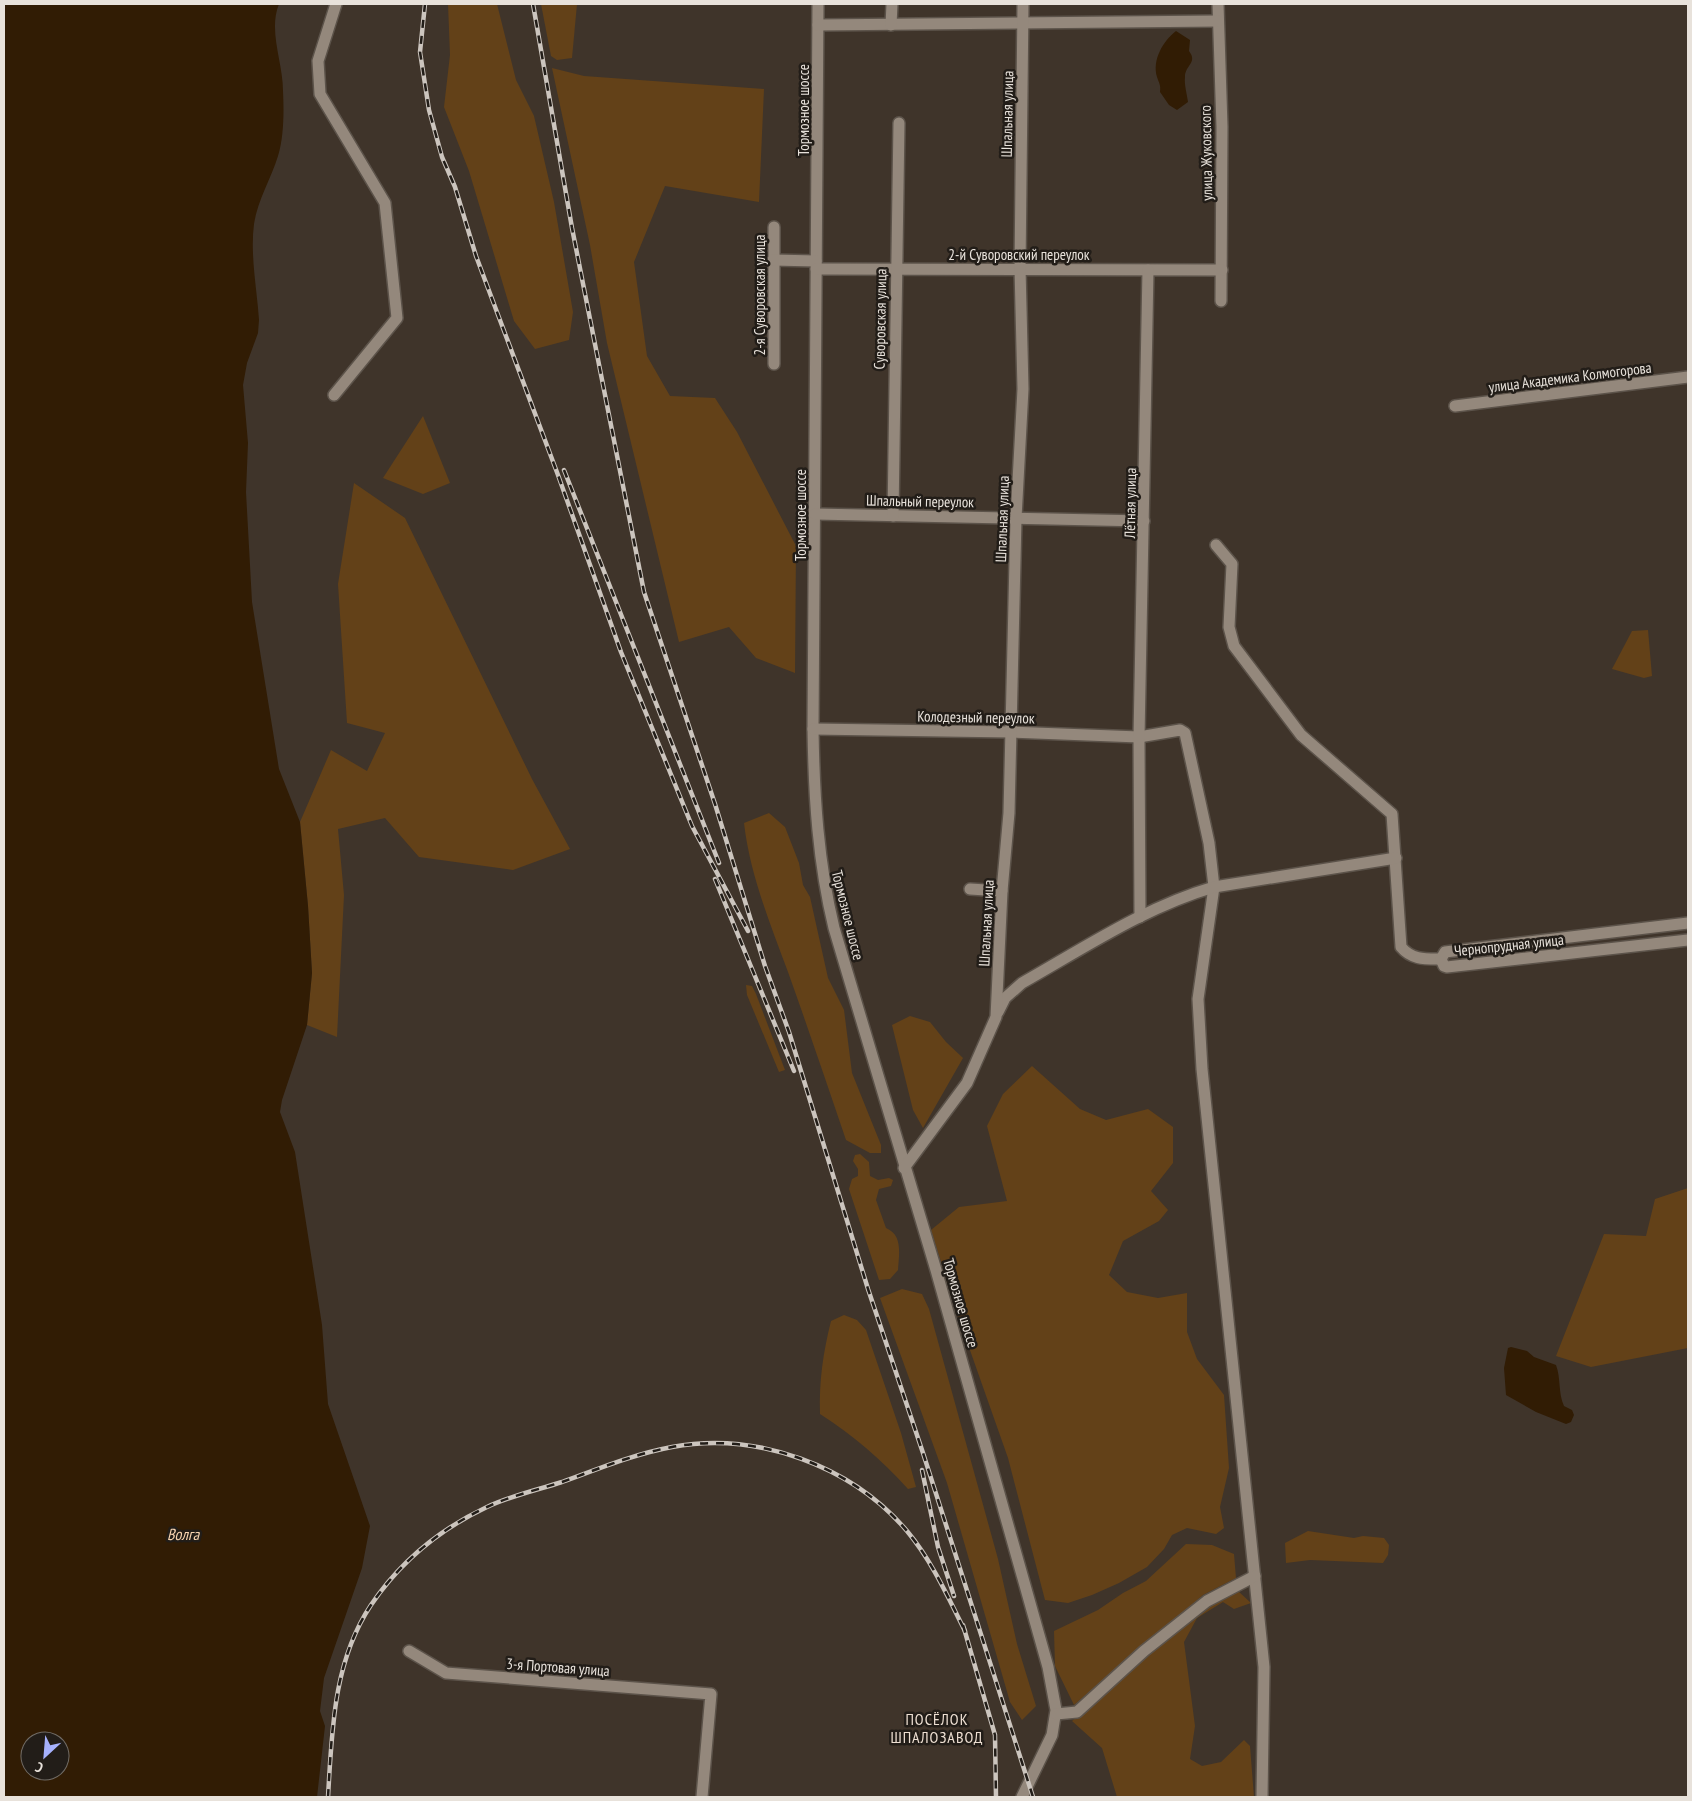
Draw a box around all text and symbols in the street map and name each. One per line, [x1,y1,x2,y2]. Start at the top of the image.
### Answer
street label: Тормозное шоссе [794,64,813,156]
street label: Шпальная улица [997,70,1017,158]
street label: улица Жуковского [1196,105,1216,201]
street label: 2-я Суворовская улица [750,235,769,355]
street label: 2-й Суворовский переулок [948,245,1090,264]
street label: Суворовская улица [870,268,890,370]
street label: улица Академика Колмогорова [1487,358,1653,396]
street label: Лётная улица [1120,467,1140,540]
street label: Тормозное шоссе [791,469,810,561]
street label: Шпальная улица [991,475,1013,563]
street label: Шпальный переулок [866,491,974,511]
street label: Колодезный переулок [917,706,1035,728]
street label: Тормозное шоссе [828,868,868,962]
street label: Шпальная улица [974,879,998,967]
street label: Чернопрудная улица [1453,930,1565,960]
street label: Тормозное шоссе [939,1256,983,1350]
water label: Волга [167,1524,201,1544]
street label: 3-я Портовая улица [506,1654,610,1680]
district label: ПОСЁЛОК ШПАЛОЗАВОД [891,1709,983,1747]
north arrow [20,1731,70,1781]
text: С [32,1758,46,1777]

